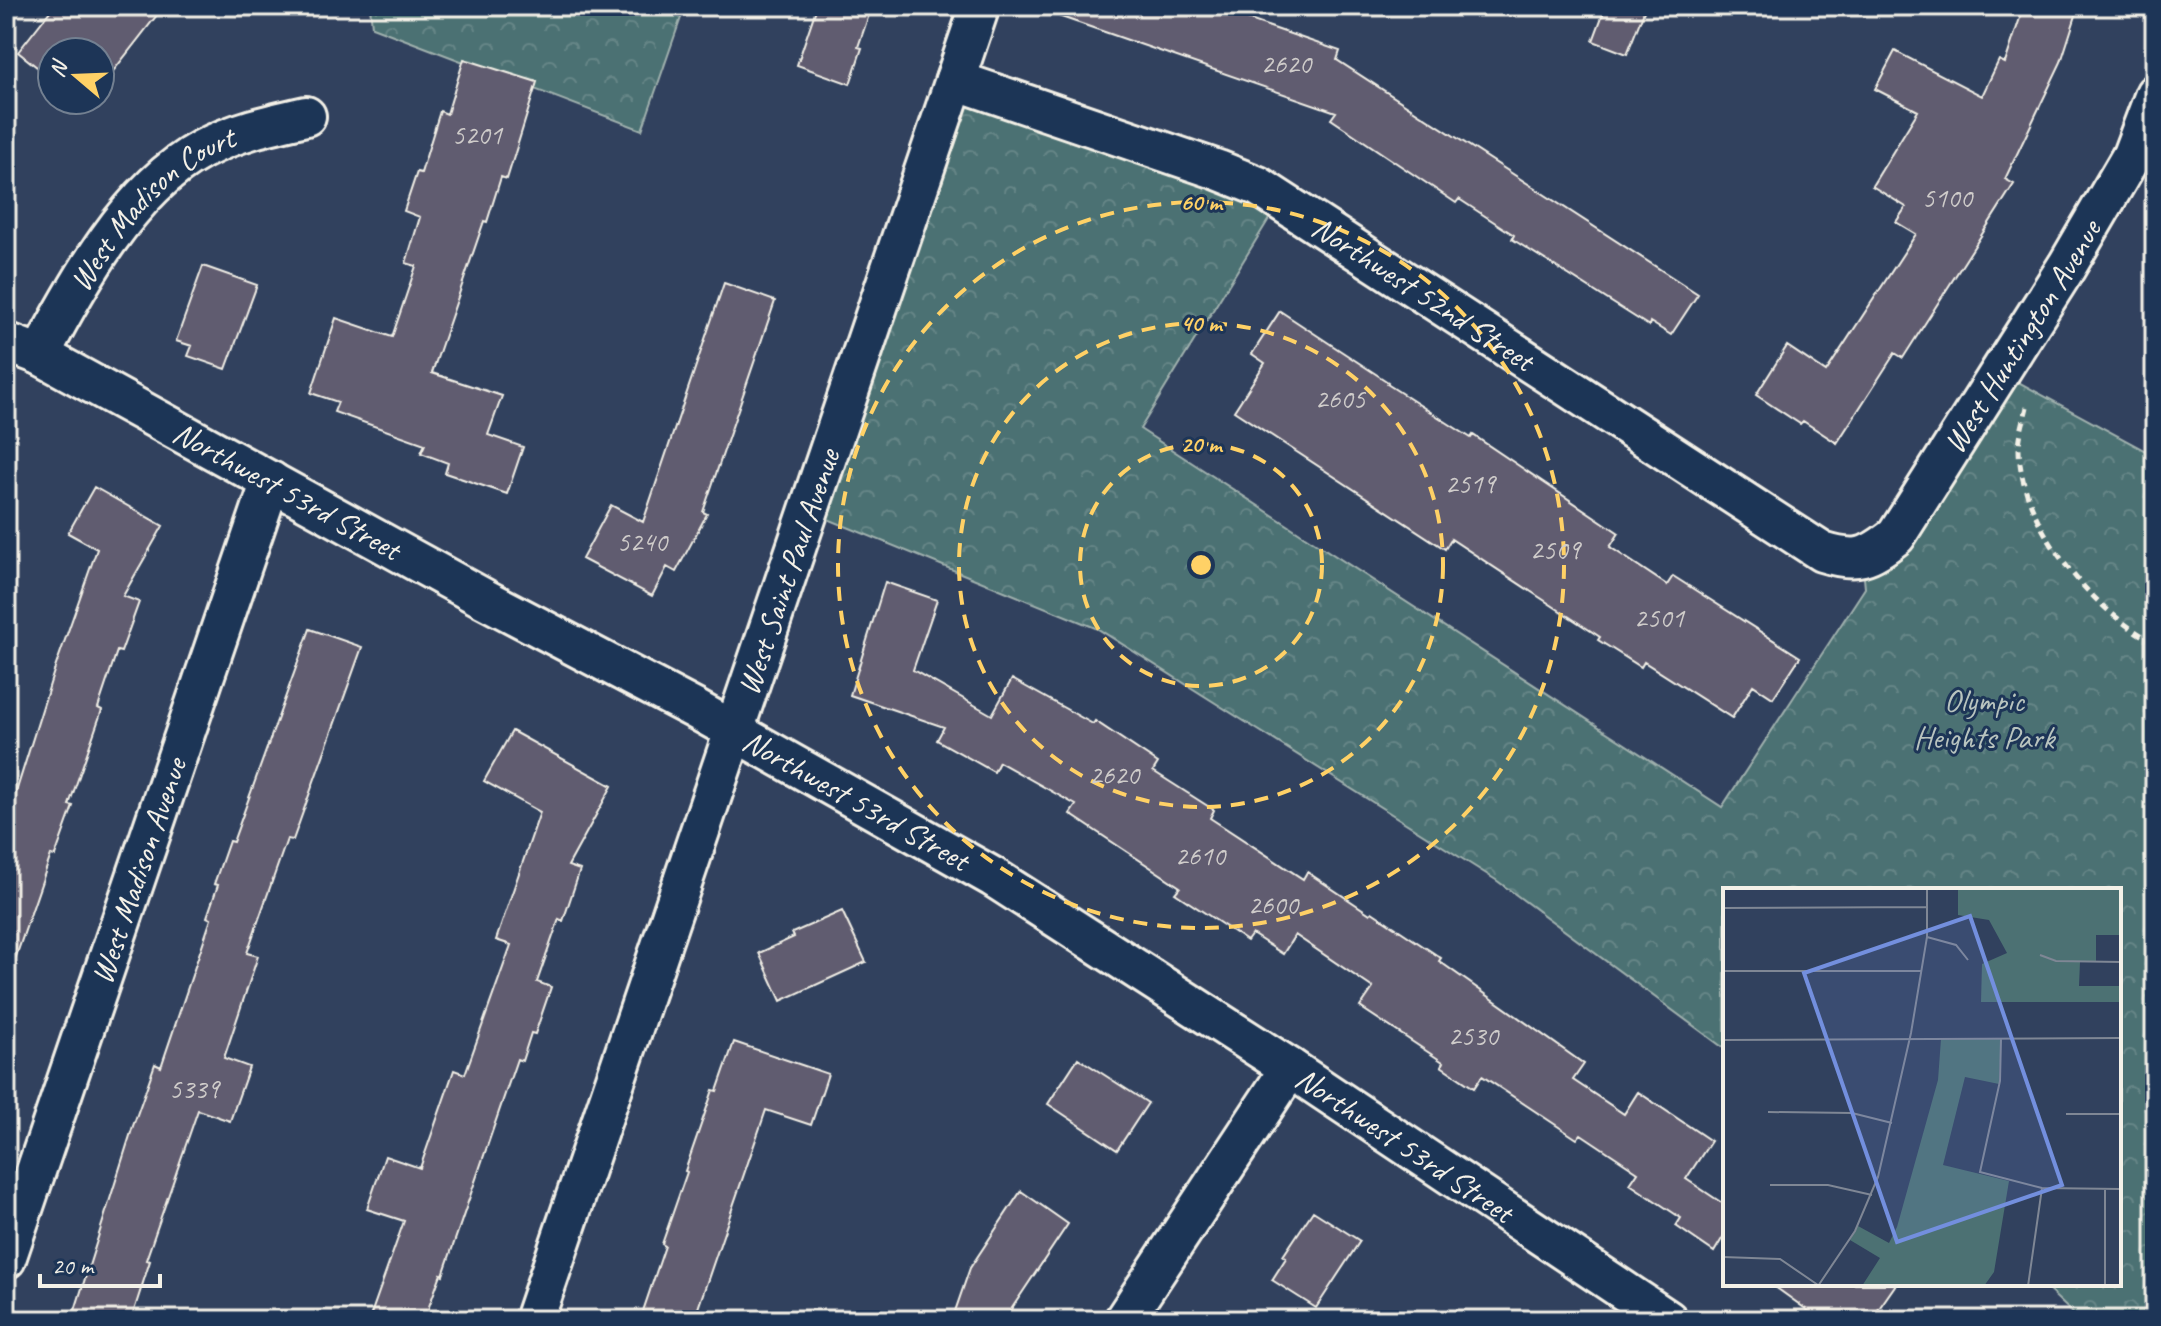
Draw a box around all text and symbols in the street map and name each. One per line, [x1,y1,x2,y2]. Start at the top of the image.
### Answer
north arrow [36,36,116,116]
house number: 2620 [1261,46,1314,81]
text: N [43,56,75,81]
street label: West Madison Court [60,115,243,298]
house number: 5201 [452,117,504,152]
house number: 5100 [1922,180,1975,215]
text: 60 m [1180,187,1224,217]
street label: Northwest 52nd Street [1305,206,1545,382]
street label: West Huntington Avenue [1933,210,2111,461]
text: 40 m [1180,308,1224,338]
house number: 2605 [1315,381,1367,416]
street label: Northwest 53rd Street [166,412,411,571]
text: 20 m [1180,429,1224,459]
street label: West Saint Paul Avenue [727,441,849,700]
house number: 2519 [1445,466,1498,501]
house number: 5240 [617,524,670,559]
house number: 2509 [1530,532,1583,567]
centre of rings [1187,551,1215,579]
house number: 2501 [1634,600,1686,635]
park label: Olympic Heights Park [1914,680,2056,758]
street label: Northwest 53rd Street [736,720,979,882]
street label: West Madison Avenue [81,750,196,989]
house number: 2620 [1089,757,1142,792]
house number: 2610 [1175,838,1228,873]
house number: 2600 [1248,887,1301,922]
inset map [1723,888,2121,1286]
house number: 2530 [1448,1018,1501,1053]
street label: Northwest 53rd Street [1288,1057,1524,1234]
house number: 5339 [169,1071,222,1106]
scale bar [40,1238,160,1288]
text: 20 m [52,1251,95,1281]

